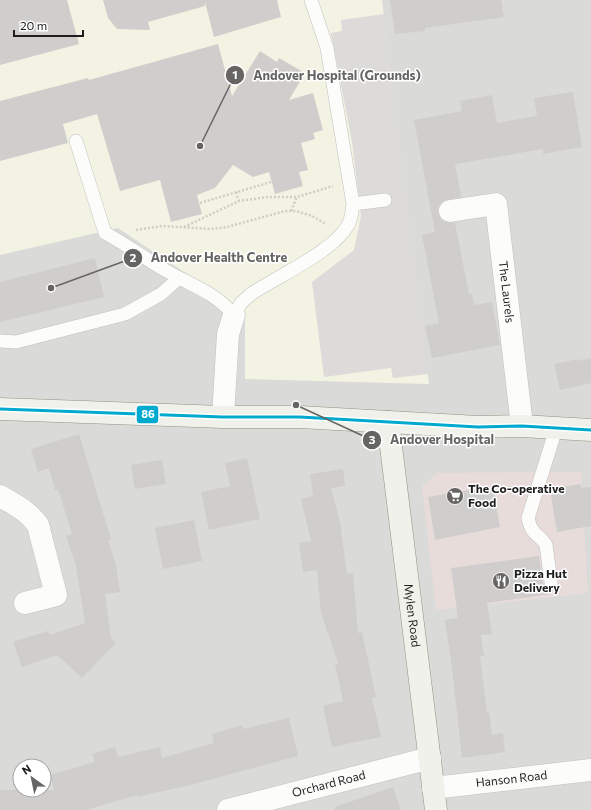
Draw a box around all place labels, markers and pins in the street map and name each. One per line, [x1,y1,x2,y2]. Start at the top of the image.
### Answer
callout: Andover Hospital (Grounds) [225,63,429,88]
callout: Andover Health Centre [123,245,296,270]
callout: Andover Hospital [362,427,502,452]
place label: The Co-operative Food [468,481,565,509]
supermarket icon: The Co-operative Food [445,486,465,506]
place label: Pizza Hut Delivery [514,566,567,594]
restaurant icon: Pizza Hut Delivery [491,571,511,591]

